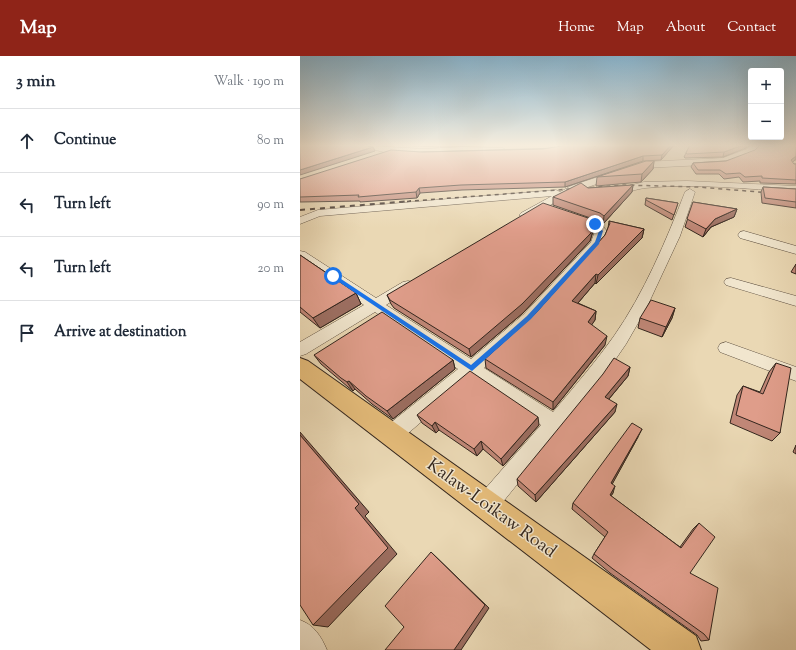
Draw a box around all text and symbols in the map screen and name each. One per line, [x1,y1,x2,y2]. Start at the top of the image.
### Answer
text: Map [20,15,57,42]
text: Home [558,18,595,38]
text: Map [617,18,644,38]
text: About [666,18,705,38]
text: Contact [727,18,776,38]
map controls [748,68,784,140]
button: + [748,68,784,104]
text: 3 min [16,70,55,94]
text: Walk · 190 m [214,73,284,91]
button: − [748,104,784,140]
icon: ahead [16,130,38,152]
text: Continue [54,130,116,151]
text: 80 m [257,132,284,150]
icon: left [16,194,38,216]
text: Turn left [54,194,111,215]
text: 90 m [257,196,284,214]
route end [586,215,604,233]
icon: left [16,258,38,280]
text: Turn left [54,258,111,279]
text: 20 m [258,260,284,278]
route start [324,267,342,285]
icon: arrive [16,322,38,344]
text: Arrive at destination [54,322,187,343]
street label: Kalaw-Loikaw Road [421,453,561,565]

